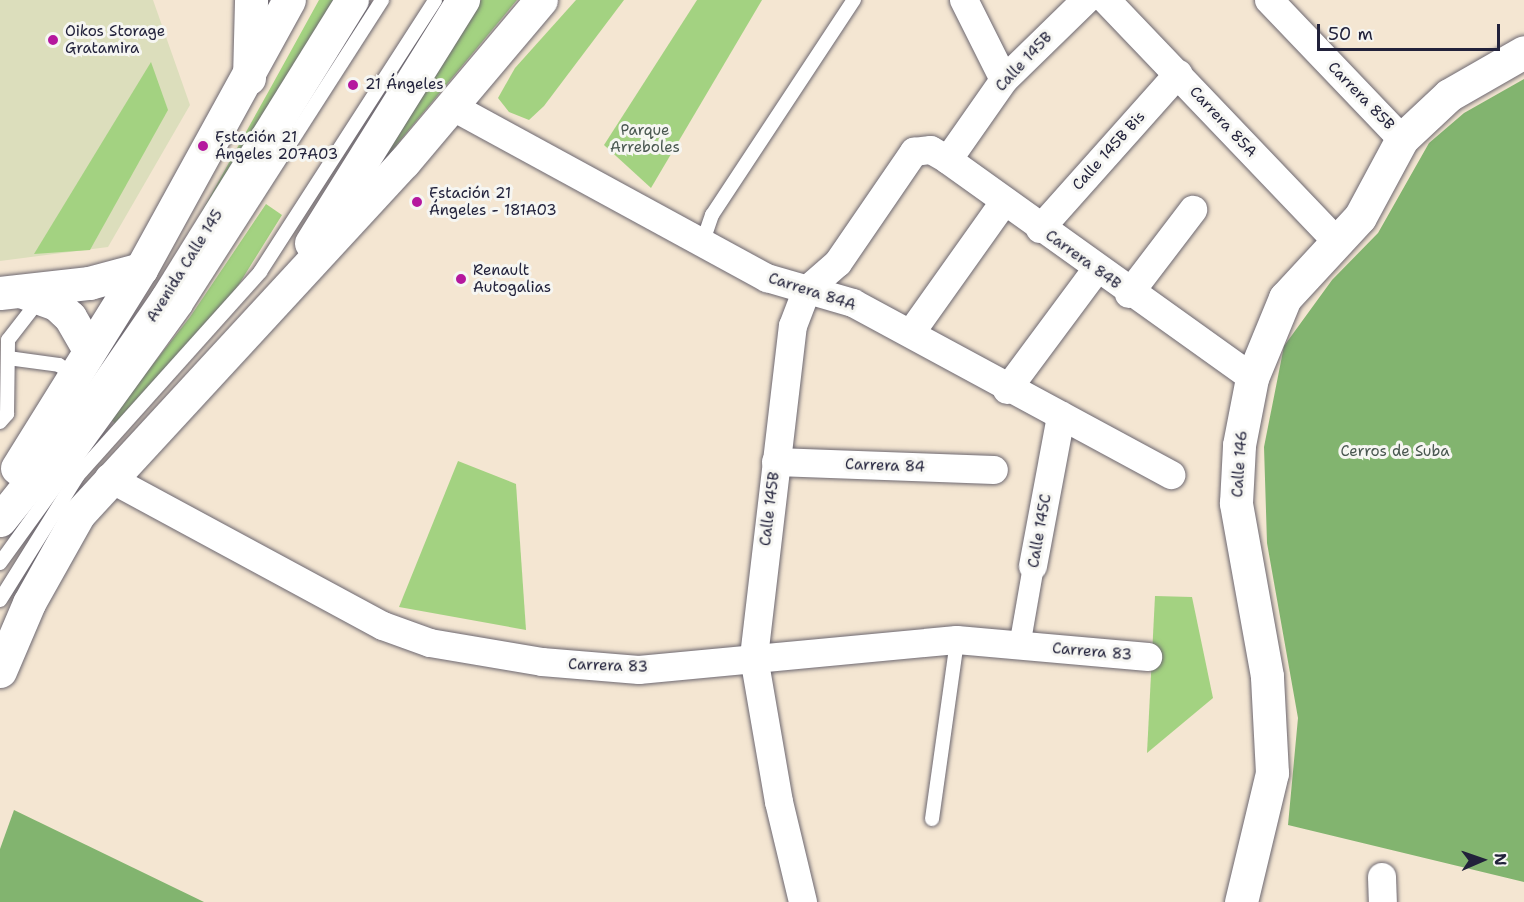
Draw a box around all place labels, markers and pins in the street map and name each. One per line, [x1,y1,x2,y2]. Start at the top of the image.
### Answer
place label: Oikos Storage Gratamira [65,22,165,57]
marker: Oikos Storage Gratamira [46,33,60,47]
place label: 21 Ángeles [365,76,444,94]
marker: 21 Ángeles [346,78,360,92]
place label: Estación 21 Ángeles 207A03 [215,128,338,163]
marker: Estación 21 Ángeles 207A03 [196,139,210,153]
place label: Estación 21 Ángeles - 181A03 [429,184,557,219]
marker: Estación 21 Ángeles - 181A03 [410,195,424,209]
place label: Renault Autogalias [473,261,551,296]
marker: Renault Autogalias [454,272,468,286]

